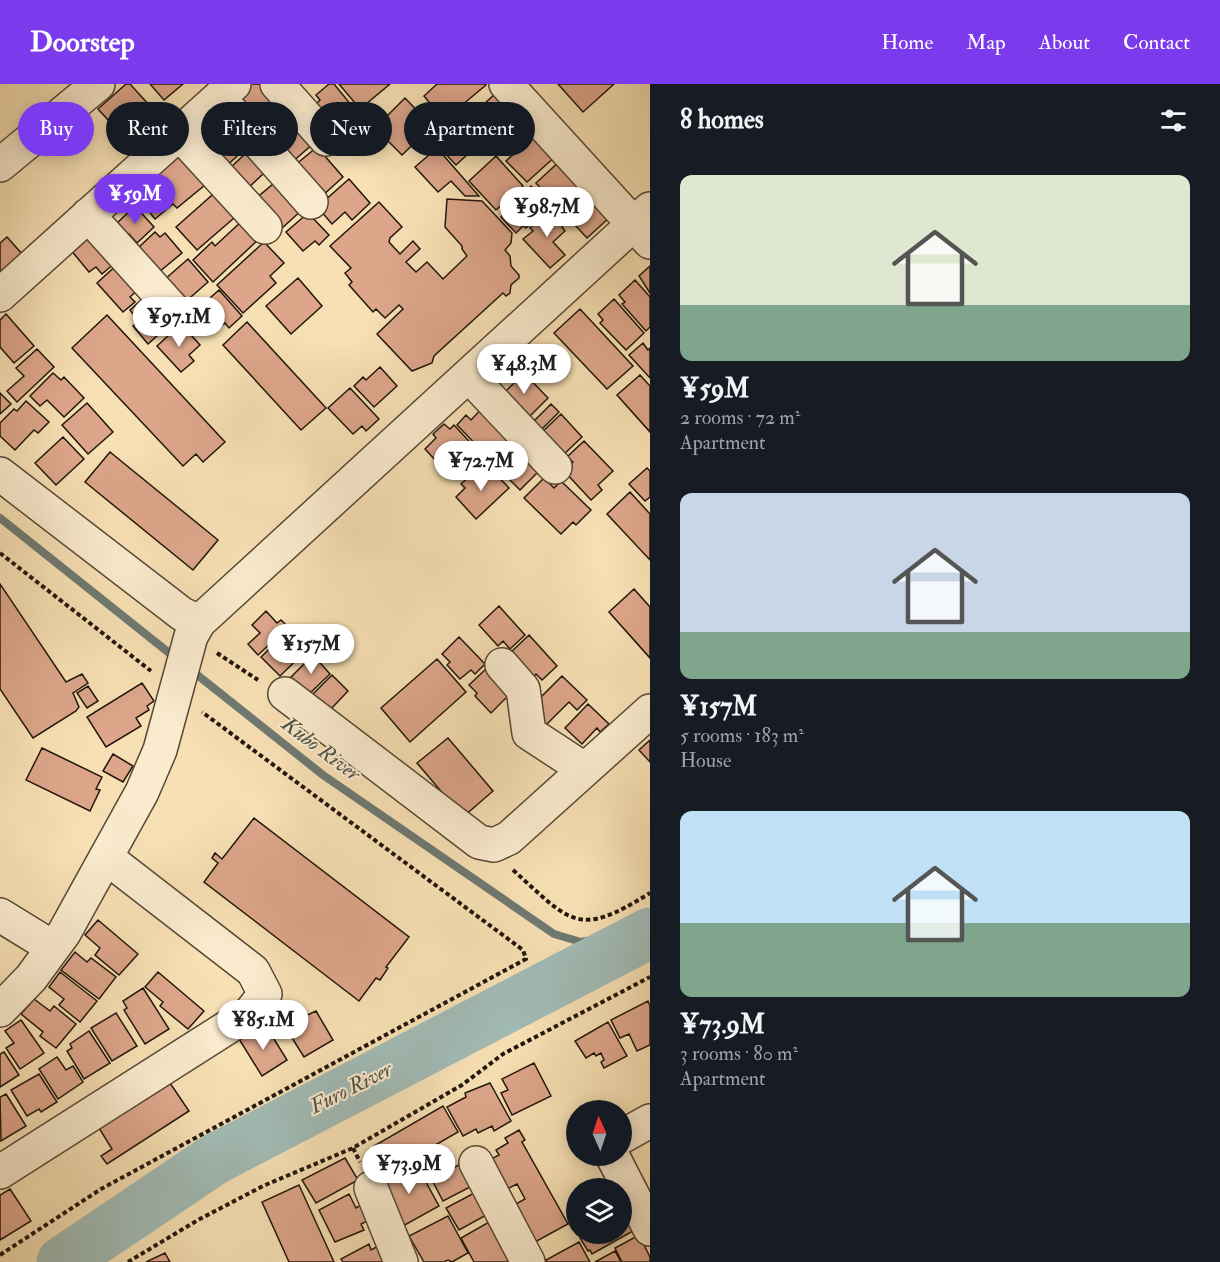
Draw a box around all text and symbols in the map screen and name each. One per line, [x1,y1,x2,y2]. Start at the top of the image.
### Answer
text: Doorstep [30,25,135,60]
text: Home [881,29,933,56]
text: Map [966,29,1006,56]
text: About [1039,29,1090,56]
text: Contact [1123,29,1190,56]
chip: Buy [18,102,94,156]
chip: Rent [106,102,189,156]
chip: Filters [201,102,298,156]
chip: New [310,102,392,156]
chip: Apartment [404,102,535,156]
text: 8 homes [680,104,764,136]
icon: filters [1157,104,1190,137]
pin: ¥59M [99,174,171,225]
text: ¥59M [108,181,162,206]
pin: ¥98.7M [498,187,596,238]
text: ¥98.7M [514,194,580,219]
icon: home [881,214,989,322]
pin: ¥97.1M [130,297,228,348]
text: ¥97.1M [147,304,211,329]
pin: ¥48.3M [475,344,573,395]
text: ¥48.3M [491,351,557,376]
text: ¥59M [680,373,749,405]
text: 2 rooms · 72 m² [680,405,800,430]
text: Apartment [680,430,765,455]
pin: ¥72.7M [432,441,530,492]
text: ¥72.7M [448,448,514,473]
icon: home [881,532,989,640]
pin: ¥157M [269,624,353,675]
text: ¥157M [281,631,341,656]
text: ¥157M [680,691,757,723]
water label: Kubo River [276,710,367,788]
text: 5 rooms · 183 m² [680,723,804,748]
text: House [680,748,731,773]
icon: home [881,850,989,958]
pin: ¥85.1M [214,1000,312,1051]
text: ¥85.1M [231,1007,295,1032]
text: ¥73.9M [680,1009,765,1041]
text: 3 rooms · 80 m² [680,1041,798,1066]
water label: Furo River [304,1055,398,1121]
text: Apartment [680,1066,765,1091]
north arrow [566,1100,632,1166]
map controls [566,1100,632,1244]
pin: ¥73.9M [360,1144,458,1195]
text: ¥73.9M [376,1151,442,1176]
button: layers [566,1178,632,1244]

